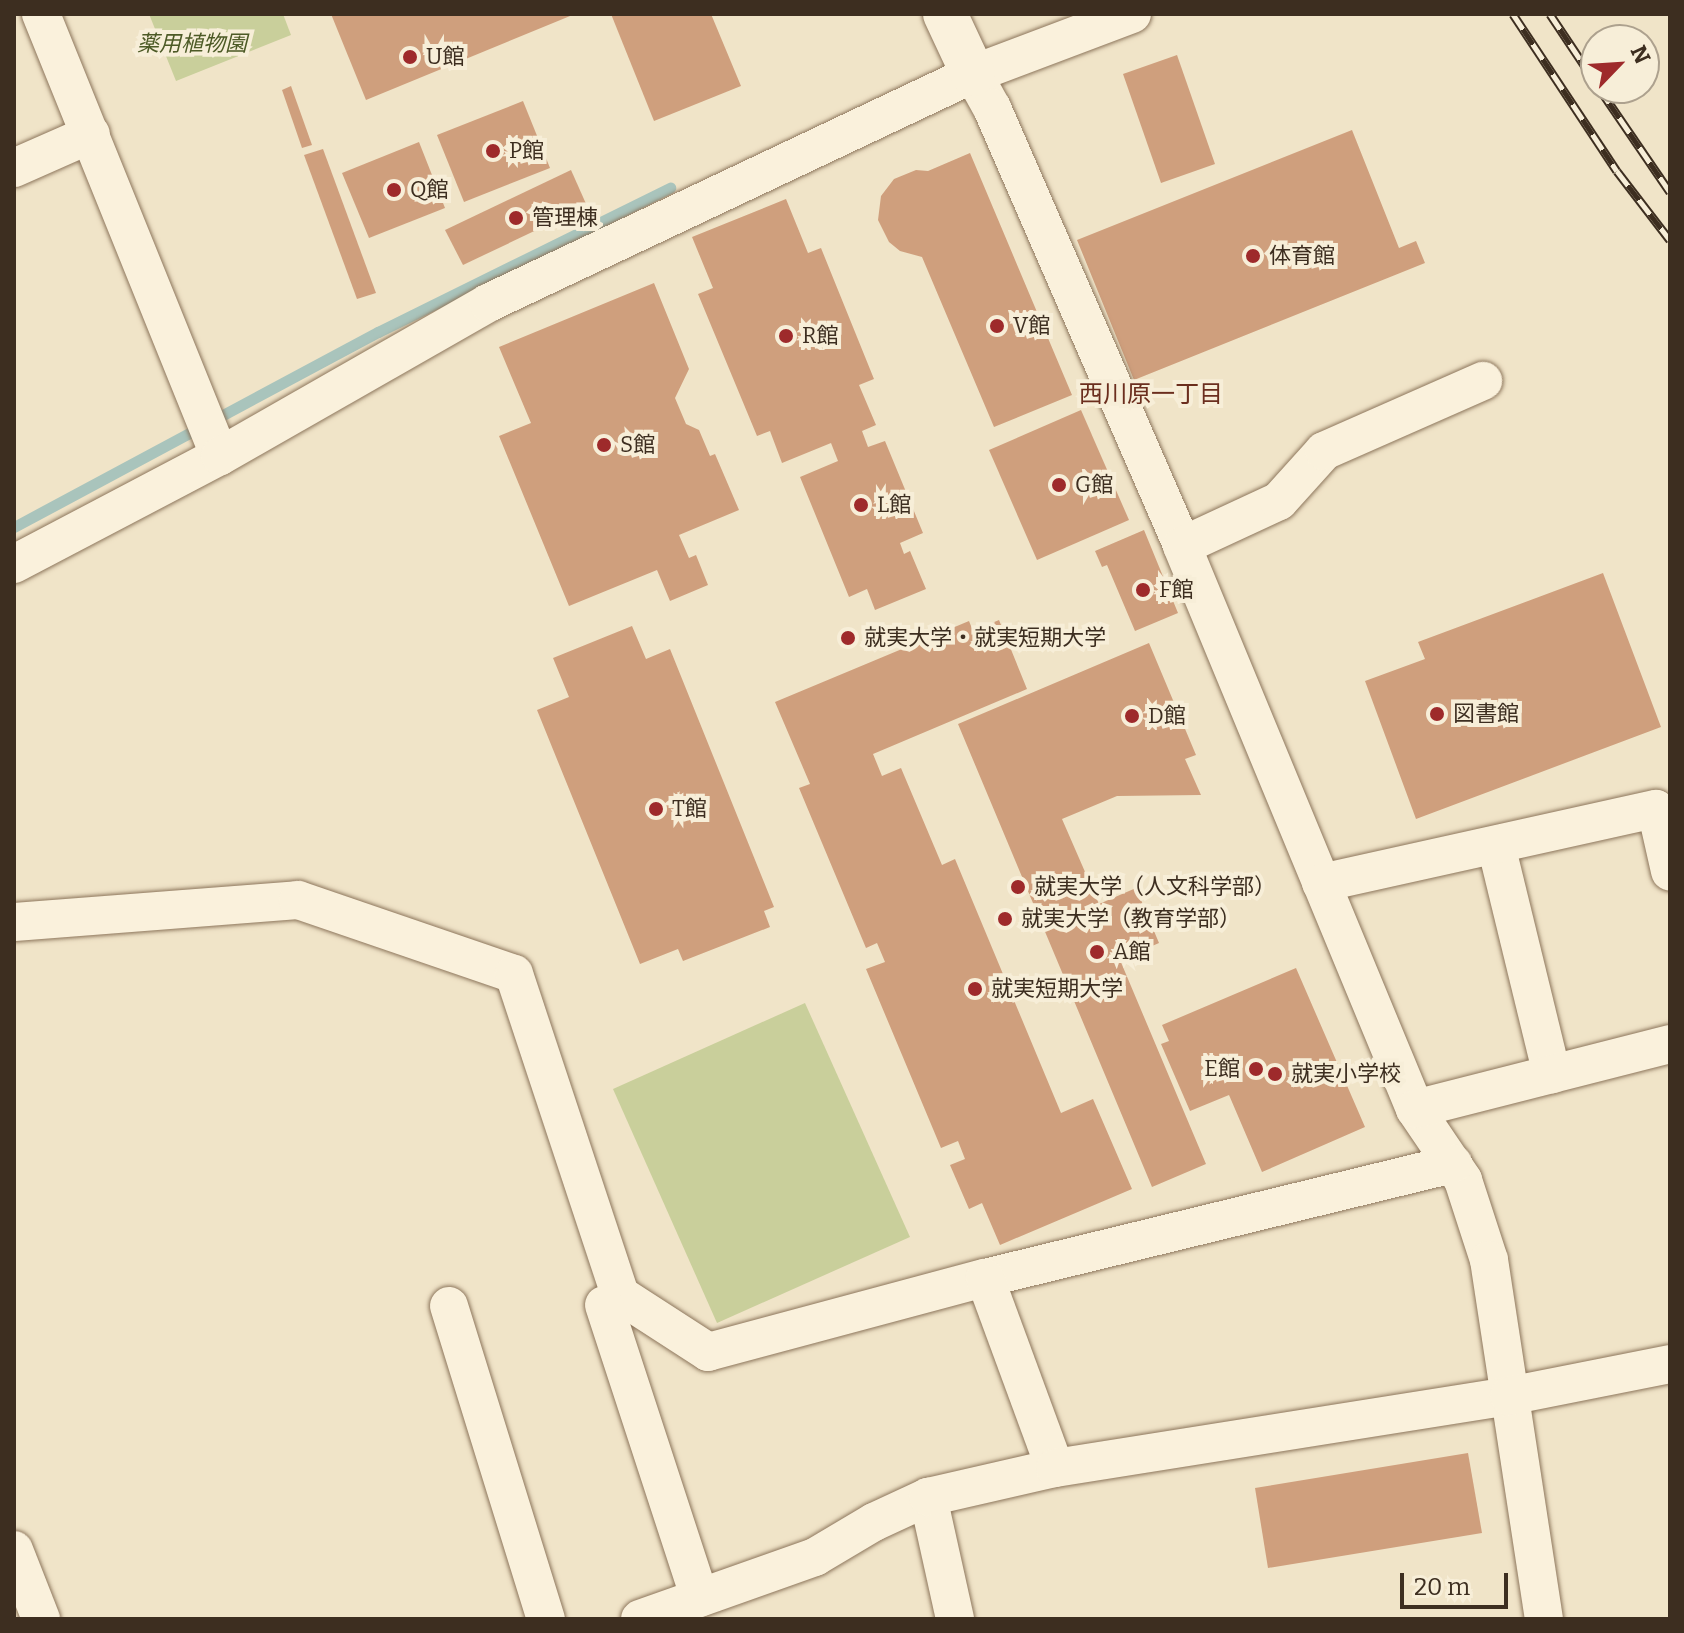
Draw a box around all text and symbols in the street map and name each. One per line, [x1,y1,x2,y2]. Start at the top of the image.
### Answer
north arrow [1580,24,1660,104]
park label: 薬用植物園 [137,31,247,57]
text: N [1625,41,1656,68]
place label: U館 [426,44,464,70]
marker: U館 [401,48,419,66]
place label: P館 [509,138,544,164]
marker: P館 [484,142,502,160]
place label: Q館 [410,177,449,203]
marker: Q館 [385,181,403,199]
place label: 管理棟 [532,205,598,231]
marker: 管理棟 [507,209,525,227]
place label: 体育館 [1269,243,1335,269]
marker: 体育館 [1244,247,1262,265]
place label: V館 [1013,313,1050,339]
marker: V館 [988,317,1006,335]
place label: R館 [802,323,838,349]
marker: R館 [777,327,795,345]
district label: 西川原一丁目 [1079,381,1223,409]
place label: S館 [620,432,655,458]
marker: S館 [595,436,613,454]
place label: G館 [1075,472,1113,498]
marker: G館 [1050,476,1068,494]
place label: L館 [877,492,911,518]
marker: L館 [852,496,870,514]
place label: F館 [1159,577,1193,603]
marker: F館 [1134,581,1152,599]
place label: 就実大学・就実短期大学 [864,625,1106,651]
marker: 就実大学・就実短期大学 [839,629,857,647]
place label: 図書館 [1453,701,1519,727]
place label: D館 [1148,703,1186,729]
marker: 図書館 [1428,705,1446,723]
marker: D館 [1123,707,1141,725]
place label: T館 [672,796,707,822]
marker: T館 [647,800,665,818]
place label: 就実大学（人文科学部） [1034,874,1276,900]
marker: 就実大学（人文科学部） [1009,878,1027,896]
place label: 就実大学（教育学部） [1021,906,1241,932]
marker: 就実大学（教育学部） [996,910,1014,928]
place label: A館 [1113,939,1151,965]
marker: A館 [1088,943,1106,961]
place label: 就実短期大学 [991,976,1123,1002]
marker: 就実短期大学 [966,980,984,998]
place label: E館 [1204,1056,1240,1082]
marker: E館 [1247,1060,1265,1078]
place label: 就実小学校 [1291,1061,1401,1087]
marker: 就実小学校 [1266,1065,1284,1083]
scale bar [1404,1557,1512,1607]
text: 20 m [1414,1573,1470,1601]

